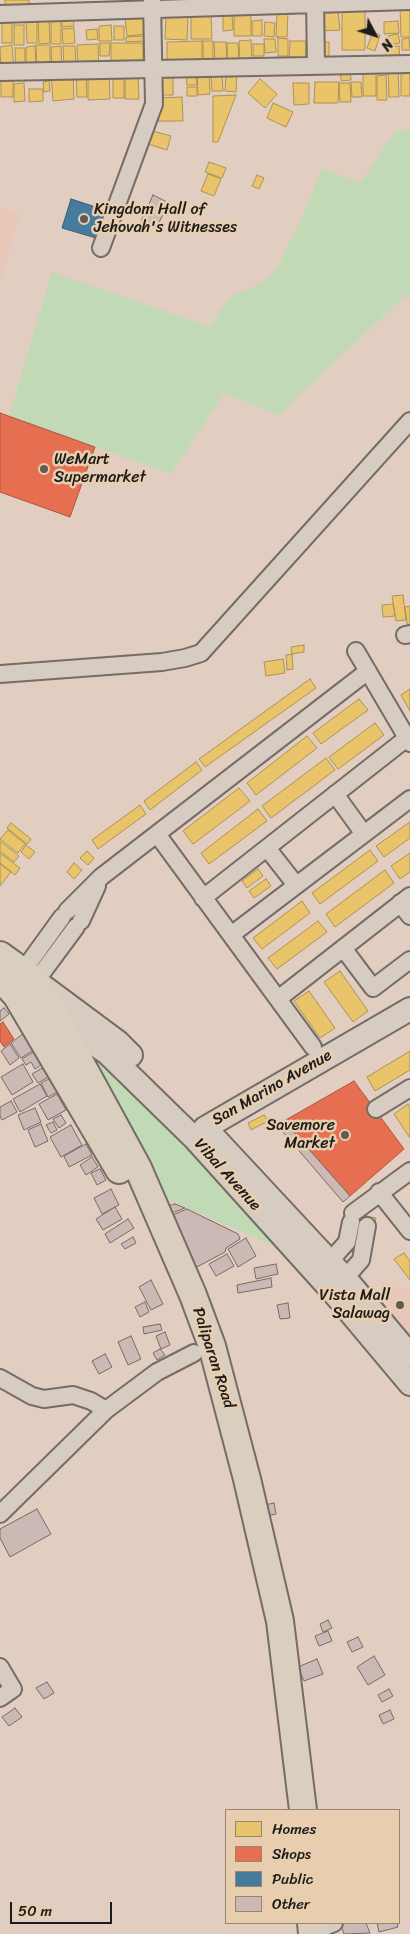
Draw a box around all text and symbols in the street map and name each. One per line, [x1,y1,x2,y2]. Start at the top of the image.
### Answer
north arrow [350,10,400,60]
text: N [374,33,400,57]
place label: Kingdom Hall of Jehovah's Witnesses [94,200,237,238]
marker: Kingdom Hall of Jehovah's Witnesses [78,213,90,225]
place label: WeMart Supermarket [54,450,146,488]
marker: WeMart Supermarket [38,463,50,475]
street label: San Marino Avenue [209,1046,335,1130]
place label: Savemore Market [266,1116,335,1154]
marker: Savemore Market [339,1129,351,1141]
street label: Vibal Avenue [190,1135,264,1215]
place label: Vista Mall Salawag [319,1286,390,1324]
marker: Vista Mall Salawag [394,1299,406,1311]
street label: Paliparan Road [188,1305,238,1411]
legend [225,1809,400,1924]
text: Homes [272,1816,316,1842]
text: Shops [272,1841,311,1867]
text: Public [272,1866,313,1892]
text: Other [272,1891,310,1917]
scale bar [12,1892,115,1924]
text: 50 m [18,1898,52,1924]

